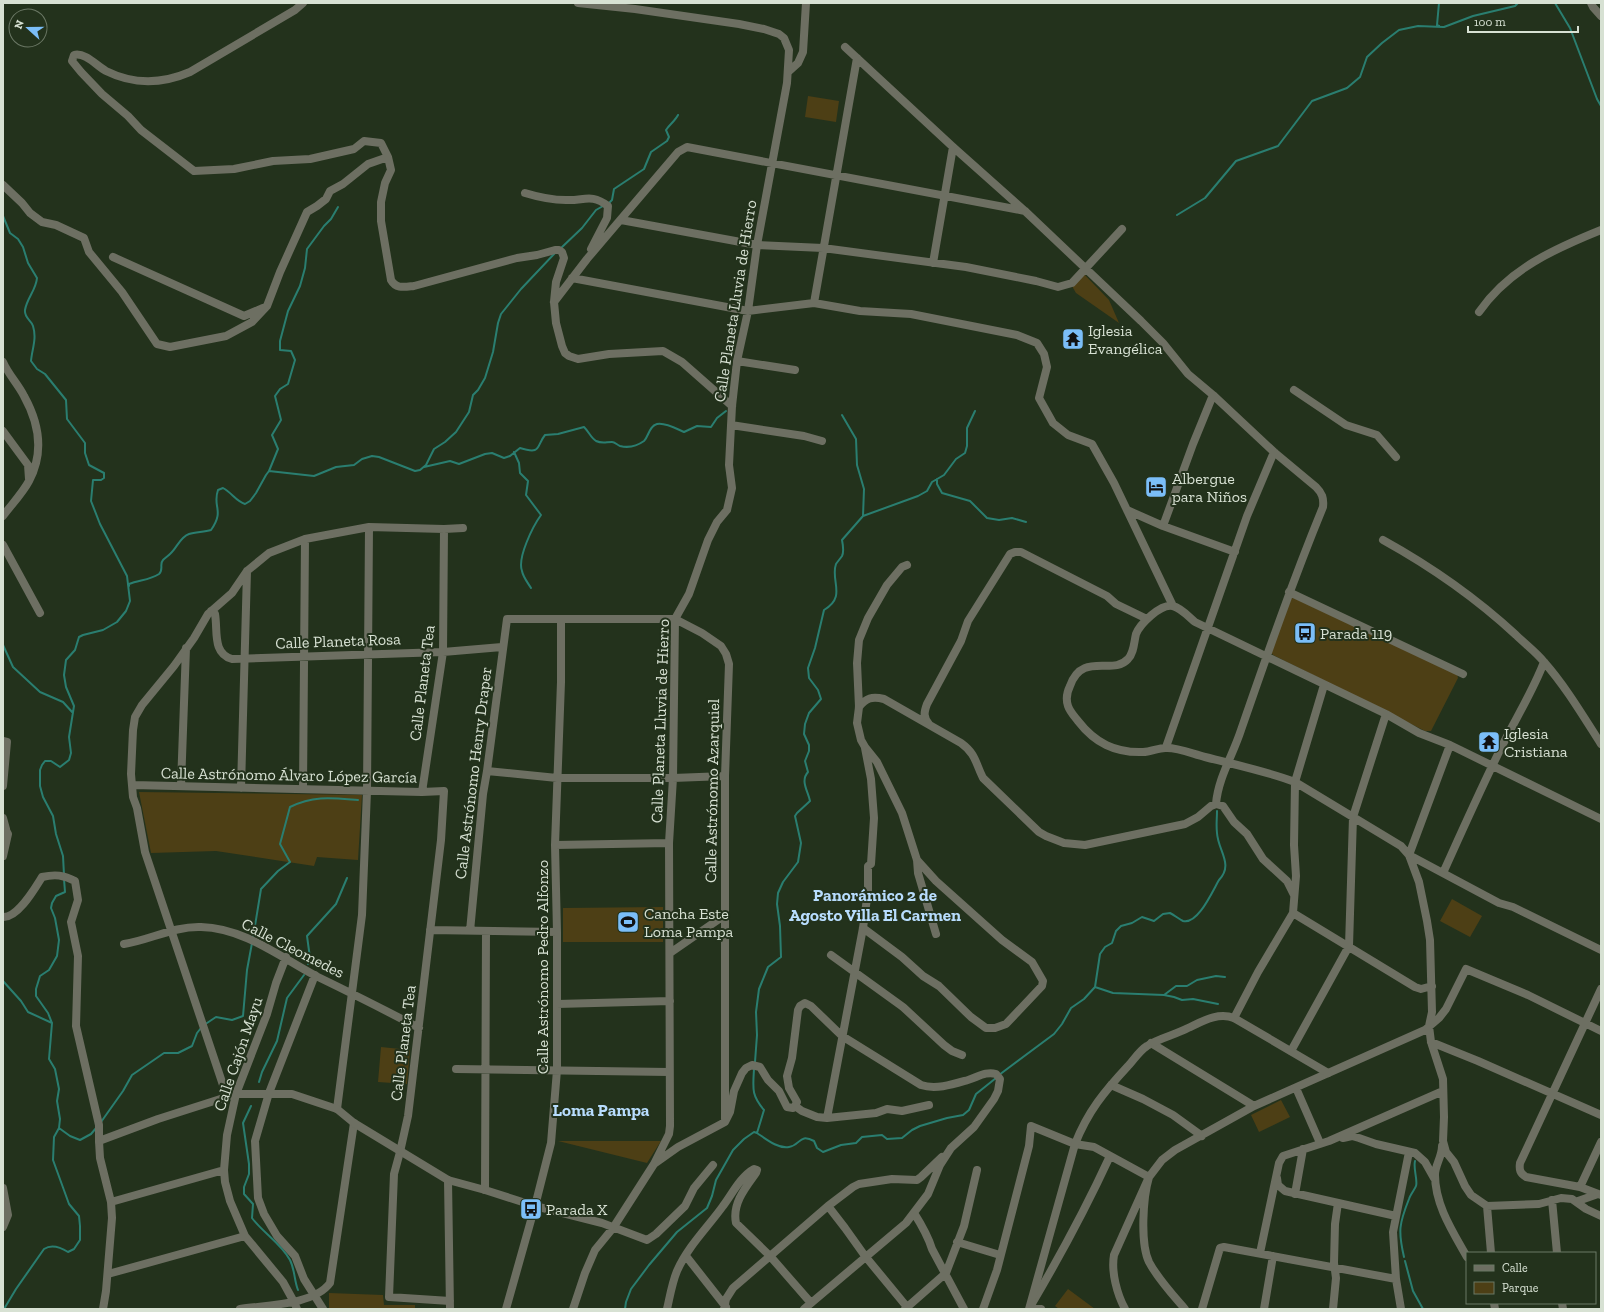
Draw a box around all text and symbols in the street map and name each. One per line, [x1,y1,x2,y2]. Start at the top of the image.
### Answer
north arrow [8,8,48,48]
scale bar [1468,8,1578,34]
text: 100 m [1474,15,1506,29]
text: N [12,18,27,31]
street label: Calle Planeta Lluvia de Hierro [710,199,760,403]
place label: Iglesia Evangélica [1088,321,1163,358]
temple icon: Iglesia Evangélica [1060,326,1086,352]
place label: Albergue para Niños [1172,469,1247,506]
hotel icon: Albergue para Niños [1143,474,1169,500]
street label: Calle Planeta Lluvia de Hierro [647,619,673,823]
bus stop icon: Parada 119 [1292,620,1318,646]
street label: Calle Planeta Tea [405,624,439,742]
place label: Parada 119 [1320,624,1392,643]
street label: Calle Planeta Rosa [275,629,401,653]
street label: Calle Astrónomo Henry Draper [451,665,495,880]
street label: Calle Astrónomo Azarquiel [701,699,723,883]
place label: Iglesia Cristiana [1504,724,1568,761]
temple icon: Iglesia Cristiana [1476,729,1502,755]
street label: Calle Astrónomo Álvaro López García [161,763,418,787]
street label: Calle Astrónomo Pedro Alfonzo [533,860,552,1074]
district label: Panorámico 2 de Agosto Villa El Carmen [789,885,961,925]
place label: Cancha Este Loma Pampa [644,904,734,941]
sports icon: Cancha Este Loma Pampa [615,909,641,935]
street label: Calle Cleomedes [238,914,348,982]
street label: Calle Planeta Tea [386,984,420,1102]
street label: Calle Cajón Mayu [210,994,266,1114]
district label: Loma Pampa [553,1100,650,1120]
bus stop icon: Parada X [518,1196,544,1222]
place label: Parada X [546,1200,607,1219]
legend [1466,1252,1596,1304]
text: Calle [1502,1261,1528,1275]
text: Parque [1502,1281,1539,1295]

